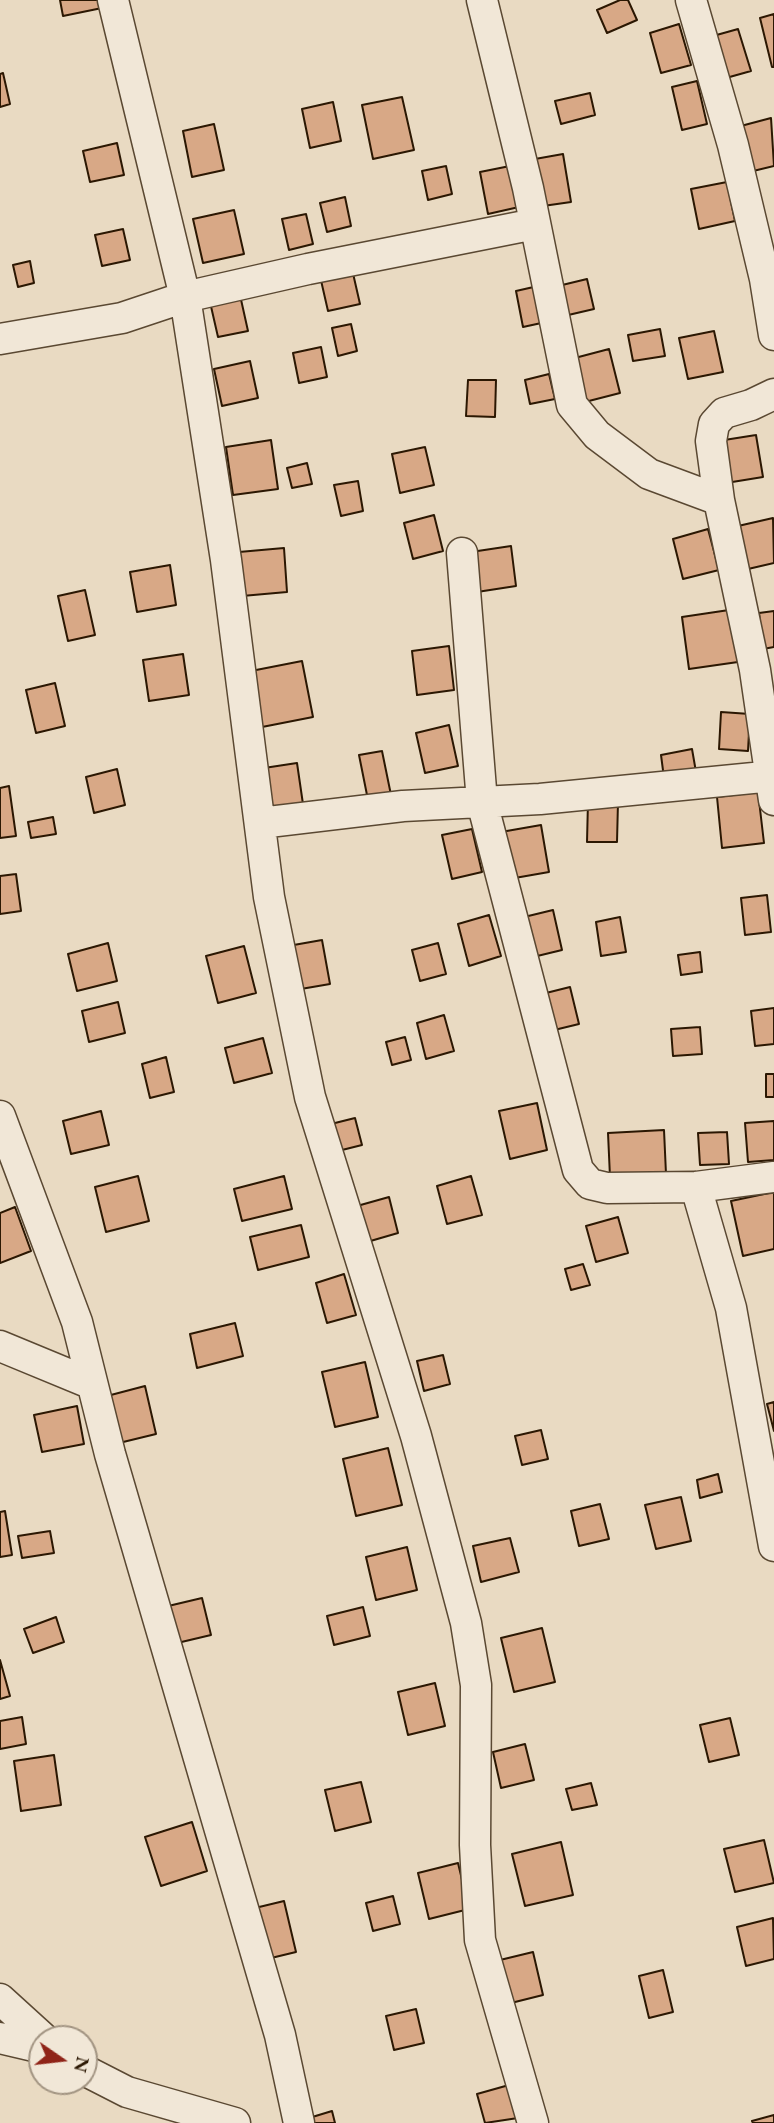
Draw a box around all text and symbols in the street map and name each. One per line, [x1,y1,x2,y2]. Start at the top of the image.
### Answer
north arrow [28,2025,98,2095]
text: N [68,2054,96,2075]

